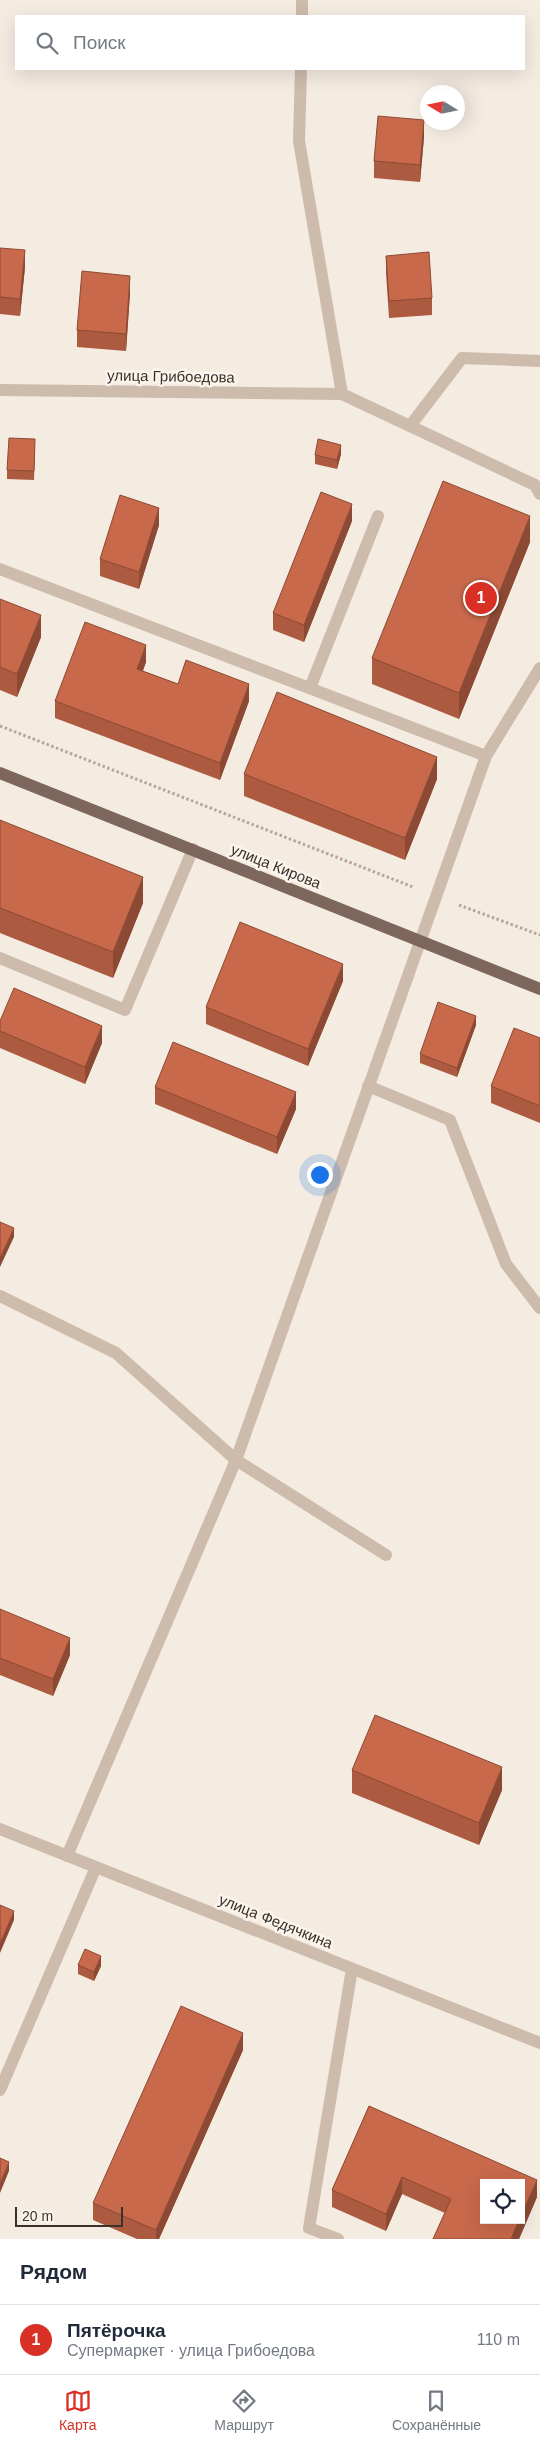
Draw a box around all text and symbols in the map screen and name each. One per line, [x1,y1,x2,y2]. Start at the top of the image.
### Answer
search box [15,15,525,70]
icon: search [33,29,61,57]
text: Поиск [73,32,126,53]
north arrow [420,85,465,130]
street label: улица Грибоедова [107,366,236,386]
pin: 1 [465,579,497,617]
street label: улица Кирова [229,840,324,892]
your location [307,1162,333,1188]
street label: улица Федячкина [217,1890,336,1952]
map controls [480,2179,525,2224]
button: locate [480,2179,525,2224]
scale bar [15,2204,122,2227]
text: 20 m [22,2208,53,2224]
text: Рядом [20,2260,87,2283]
text: Пятёрочка [67,2320,165,2341]
text: 1 [32,2331,40,2348]
text: 110 m [477,2331,520,2348]
text: Супермаркет · улица Грибоедова [67,2342,315,2359]
tab: Карта [59,2387,96,2433]
tab: Маршрут [214,2387,274,2433]
tab: Сохранённые [392,2387,481,2433]

